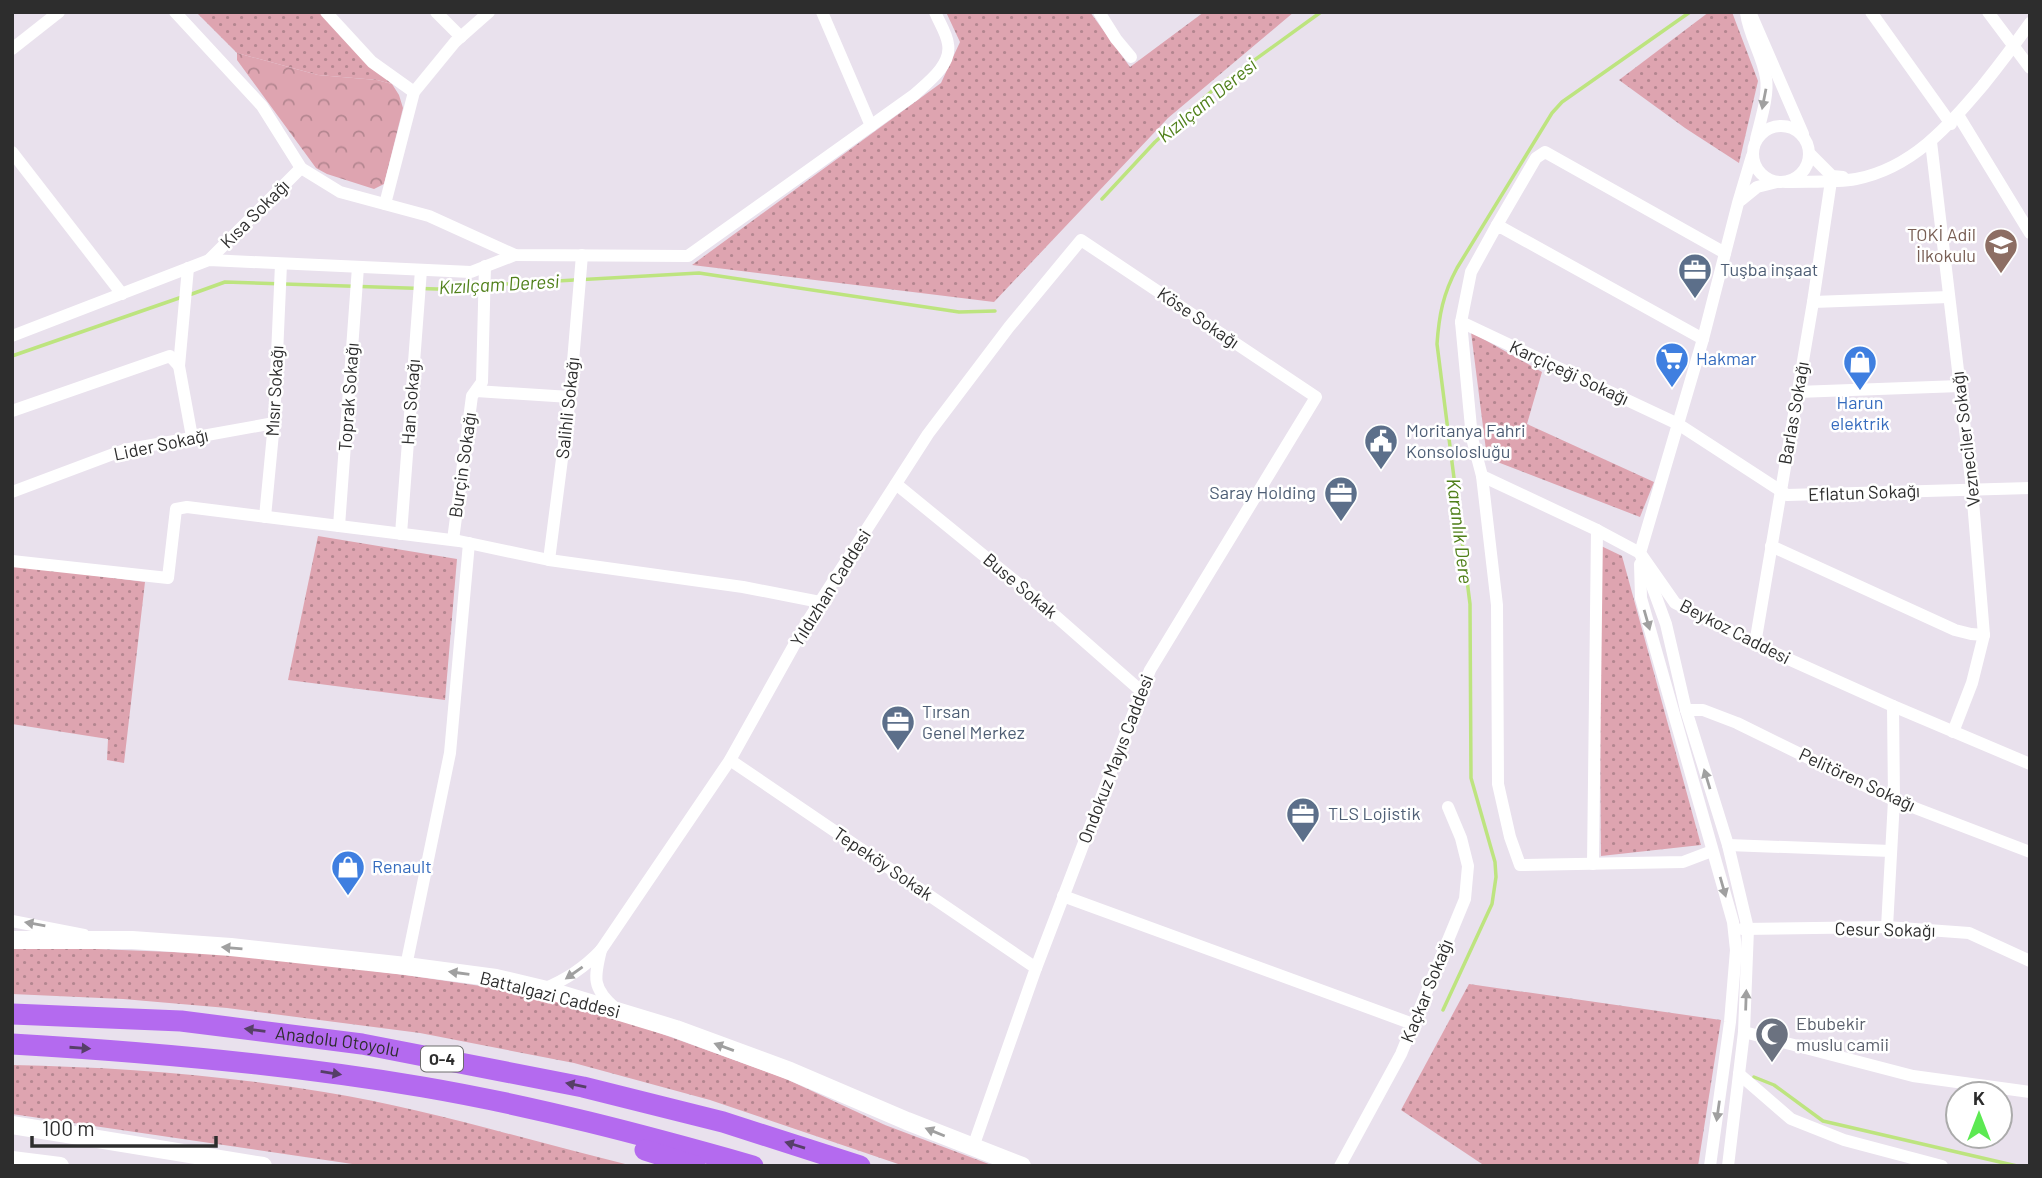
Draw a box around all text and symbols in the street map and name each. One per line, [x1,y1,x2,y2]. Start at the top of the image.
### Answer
water label: Kızılçam Deresi [1152,52,1261,147]
one-way arrow [1758,88,1769,110]
street label: Kısa Sokağı [215,174,293,252]
place label: TOKİ Adil İlkokulu [1907,223,1976,266]
school or university icon: TOKİ Adil İlkokulu [1982,226,2020,275]
office icon: Tuşba inşaat [1676,251,1714,300]
place label: Tuşba inşaat [1720,258,1818,280]
water label: Kızılçam Deresi [438,269,560,298]
street label: Köse Sokağı [1153,282,1244,353]
street label: Karçiçeği Sokağı [1506,335,1633,409]
supermarket icon: Hakmar [1653,340,1691,389]
street label: Toprak Sokağı [333,342,363,452]
shop icon: Harun elektrik [1841,343,1879,392]
street label: Mısır Sokağı [261,345,287,437]
place label: Hakmar [1696,347,1757,369]
street label: Salihli Sokağı [551,356,583,460]
street label: Han Sokağı [396,358,424,446]
street label: Barlas Sokağı [1773,360,1813,466]
street label: Vezneciler Sokağı [1946,370,1984,508]
place label: Harun elektrik [1830,391,1890,434]
street label: Burçin Sokağı [444,411,480,519]
place label: Moritanya Fahri Konsolosluğu [1406,419,1526,462]
public building icon: Moritanya Fahri Konsolosluğu [1362,422,1400,471]
street label: Lider Sokağı [111,423,210,465]
office icon: Saray Holding [1322,474,1360,523]
water label: Karanlık Dere [1443,477,1478,585]
street label: Eflatun Sokağı [1808,479,1920,505]
place label: Saray Holding [1209,481,1316,503]
street label: Yıldızhan Caddesi [785,525,875,650]
street label: Buse Sokak [979,548,1062,623]
street label: Beykoz Caddesi [1676,594,1795,668]
one-way arrow [1643,610,1653,631]
street label: Ondokuz Mayıs Caddesi [1073,671,1157,846]
place label: Tırsan Genel Merkez [922,700,1025,743]
office icon: Tırsan Genel Merkez [879,703,917,752]
street label: Pelitören Sokağı [1796,743,1919,816]
one-way arrow [1702,768,1712,789]
office icon: TLS Lojistik [1284,795,1322,844]
place label: TLS Lojistik [1328,802,1420,824]
street label: Tepeköy Sokak [830,822,937,905]
shop icon: Renault [329,848,367,897]
place label: Renault [372,855,432,877]
one-way arrow [1718,876,1728,897]
street label: Cesur Sokağı [1835,917,1936,941]
one-way arrow [24,918,46,929]
street label: Kaçkar Sokağı [1395,936,1457,1046]
one-way arrow [221,942,243,953]
street label: Battalgazi Caddesi [478,966,623,1022]
one-way arrow [565,966,583,980]
one-way arrow [447,967,469,978]
one-way arrow [1740,989,1751,1011]
place label: Ebubekir muslu camii [1796,1012,1889,1055]
mosque icon: Ebubekir muslu camii [1753,1015,1791,1064]
street label: Anadolu Otoyolu [274,1021,402,1061]
one-way arrow [244,1025,266,1036]
one-way arrow [714,1041,735,1052]
one-way arrow [70,1043,92,1054]
road number: O-4 [421,1046,463,1072]
one-way arrow [320,1068,342,1079]
one-way arrow [565,1080,587,1091]
north arrow [1944,1080,2014,1150]
text: K [1973,1086,1985,1109]
one-way arrow [1712,1100,1723,1122]
scale bar [32,1104,215,1148]
text: 100 m [42,1115,95,1140]
one-way arrow [925,1126,946,1137]
one-way arrow [784,1139,805,1150]

